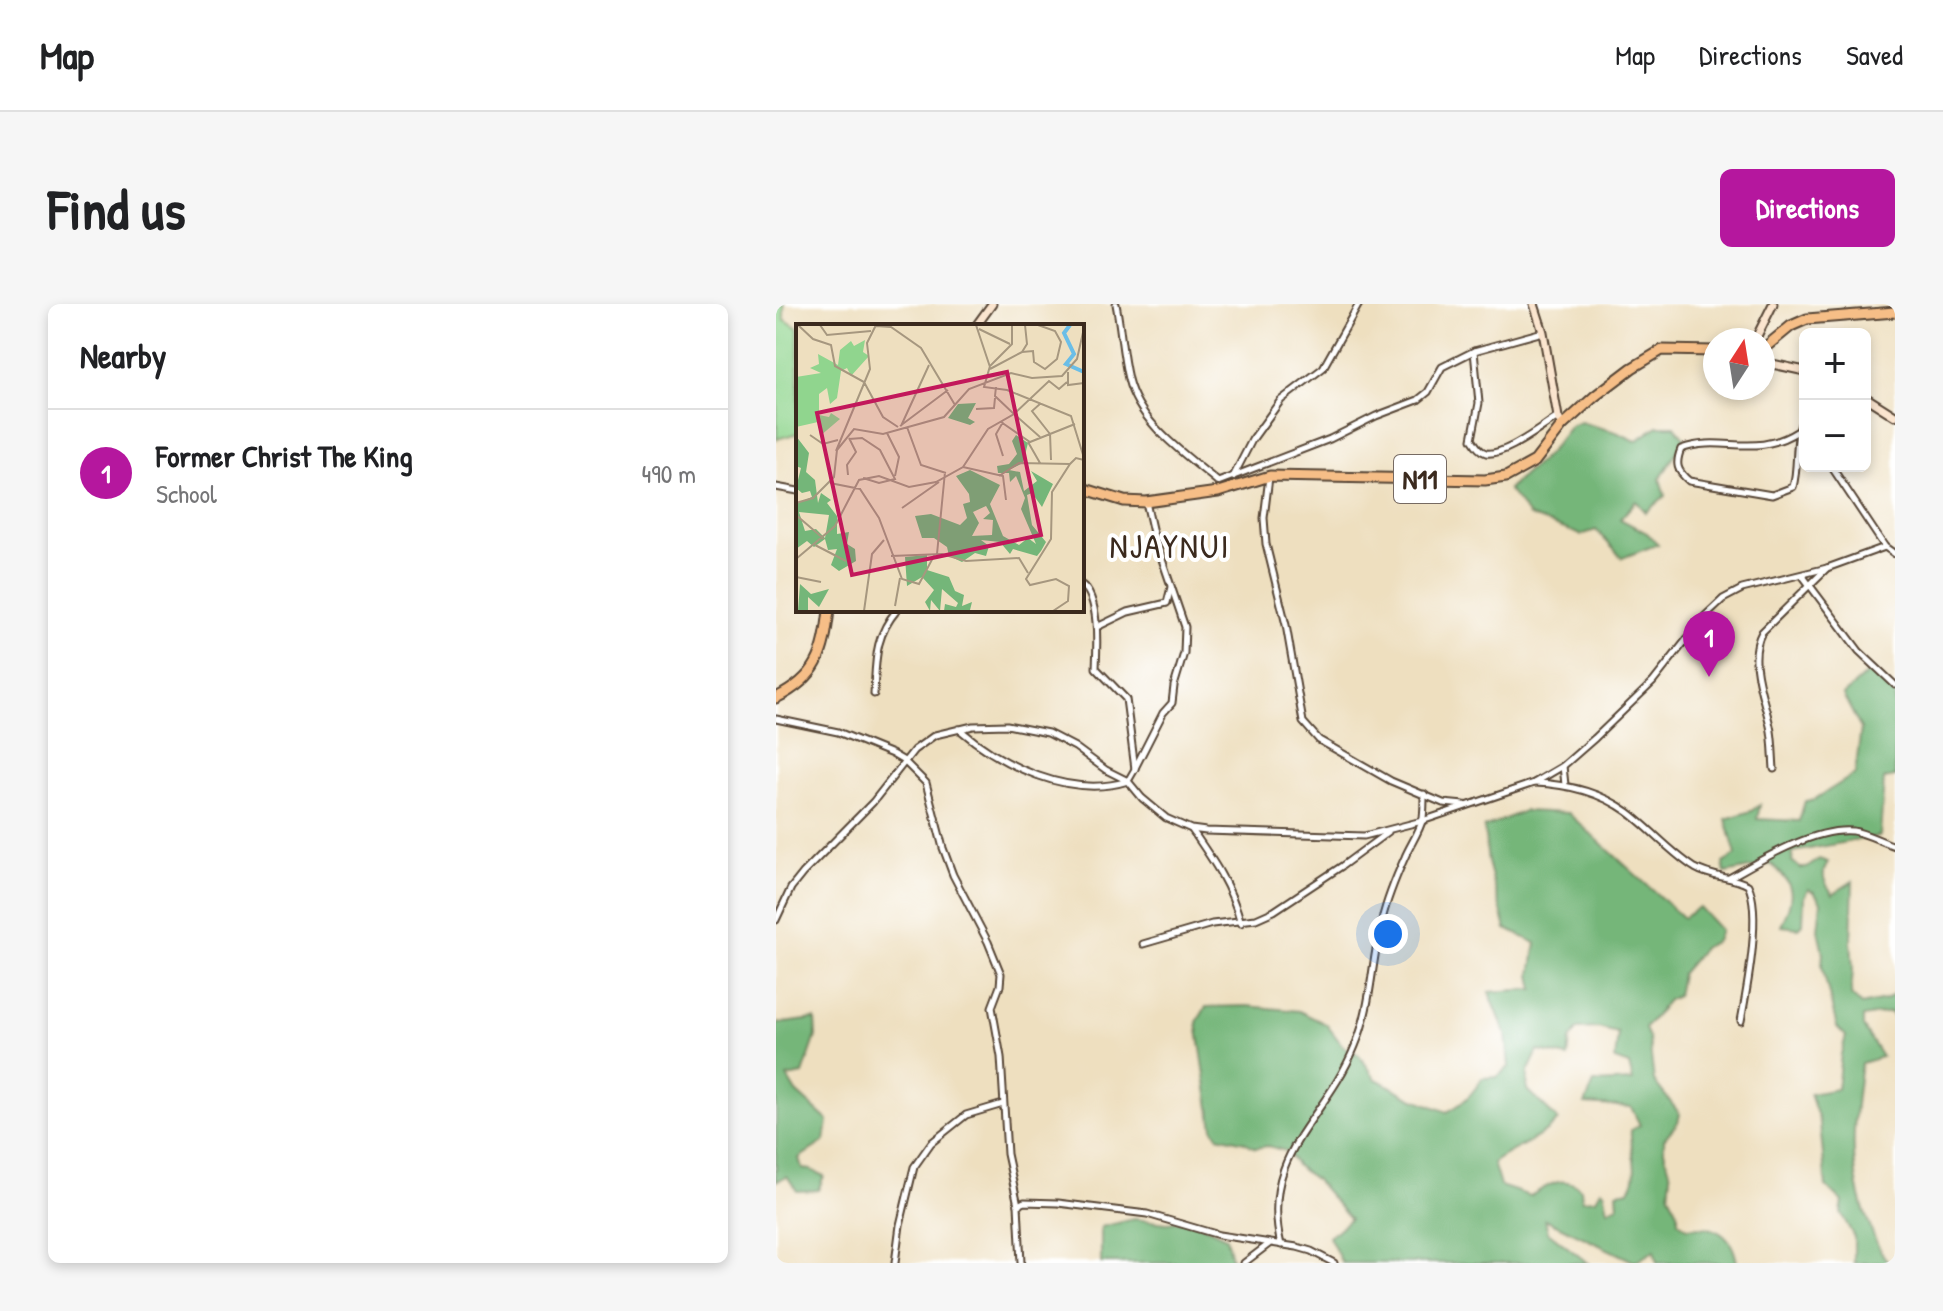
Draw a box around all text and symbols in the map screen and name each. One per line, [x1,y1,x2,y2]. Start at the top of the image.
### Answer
text: Map [40,29,94,81]
text: Map [1615,36,1655,74]
text: Directions [1699,36,1802,74]
text: Saved [1846,36,1903,74]
button: Directions [1720,169,1895,247]
text: Find us [48,171,186,246]
inset map [796,324,1084,612]
north arrow [1703,328,1775,400]
map controls [1799,328,1871,472]
button: + [1799,328,1871,400]
text: Nearby [80,333,166,379]
button: − [1799,400,1871,472]
text: Former Christ The King [156,436,413,476]
road number: N11 [1394,455,1446,503]
text: 1 [101,456,111,491]
text: 490 m [641,456,696,491]
text: School [156,476,217,511]
district label: NJAYNUI [1109,523,1231,569]
pin: 1 [1683,611,1735,677]
your location [1368,914,1408,954]

